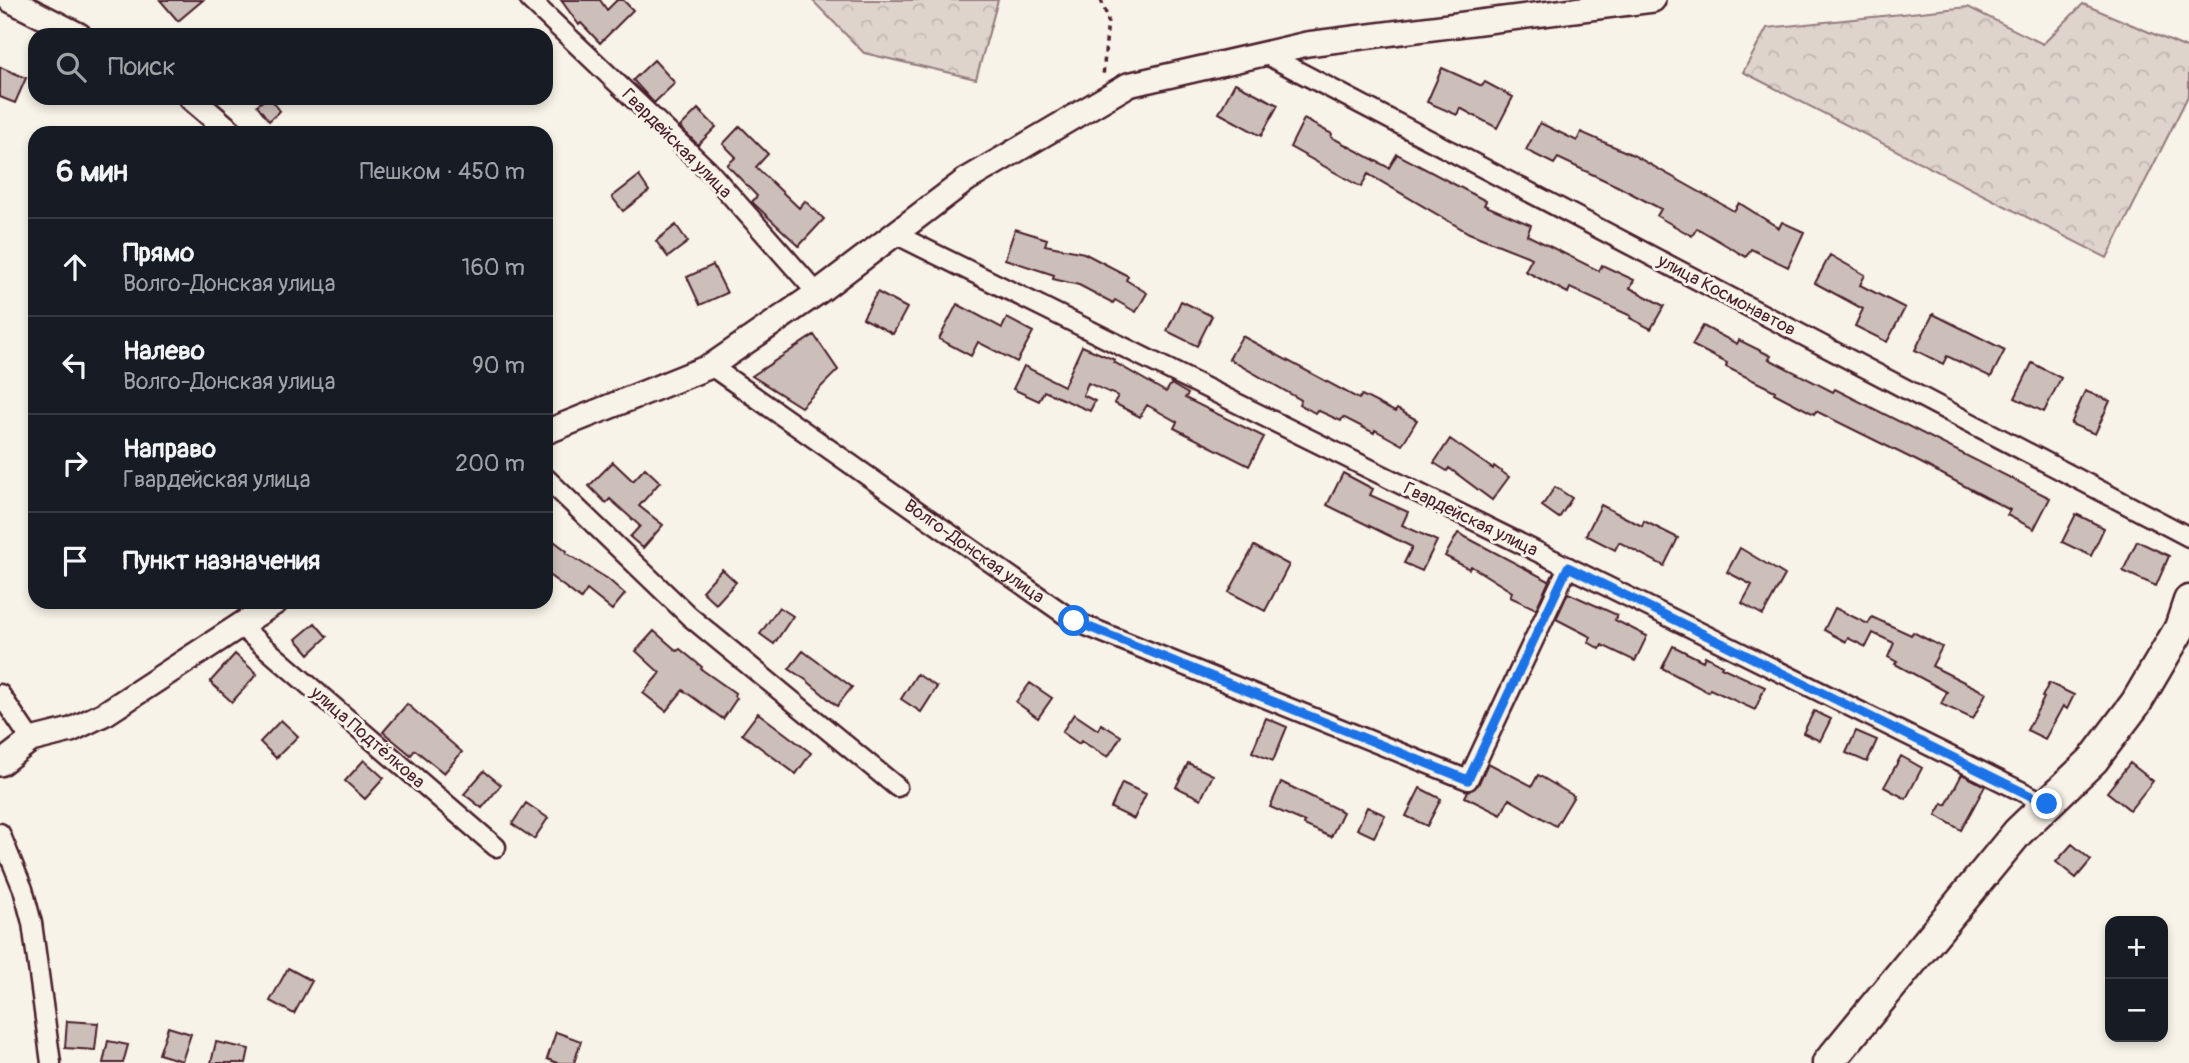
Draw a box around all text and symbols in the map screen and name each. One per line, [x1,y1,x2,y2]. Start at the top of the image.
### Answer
search box [28,28,553,105]
icon: search [52,48,90,86]
text: Поиск [108,51,176,83]
street label: Гвардейская улица [617,83,737,203]
text: 6 мин [56,153,128,190]
text: Пешком · 450 m [360,157,525,186]
text: Прямо [123,237,194,269]
icon: ahead [56,248,94,286]
street label: улица Космонавтов [1653,249,1800,342]
text: 160 m [461,253,525,282]
text: Волго-Донская улица [123,269,335,298]
text: Налево [123,335,205,367]
icon: left [56,346,94,384]
text: 90 m [472,351,525,380]
text: Волго-Донская улица [123,367,335,396]
text: Направо [123,433,216,465]
icon: right [56,444,94,482]
text: 200 m [455,449,525,478]
text: Гвардейская улица [123,465,310,494]
street label: Гвардейская улица [1400,477,1542,562]
street label: Волго-Донская улица [900,494,1049,609]
icon: arrive [56,542,94,580]
text: Пункт назначения [123,545,320,577]
route start [1058,605,1089,636]
street label: улица Подтёлкова [305,681,430,793]
route end [2031,788,2062,819]
map controls [2105,916,2168,1042]
button: + [2105,916,2168,979]
button: − [2105,979,2168,1042]

